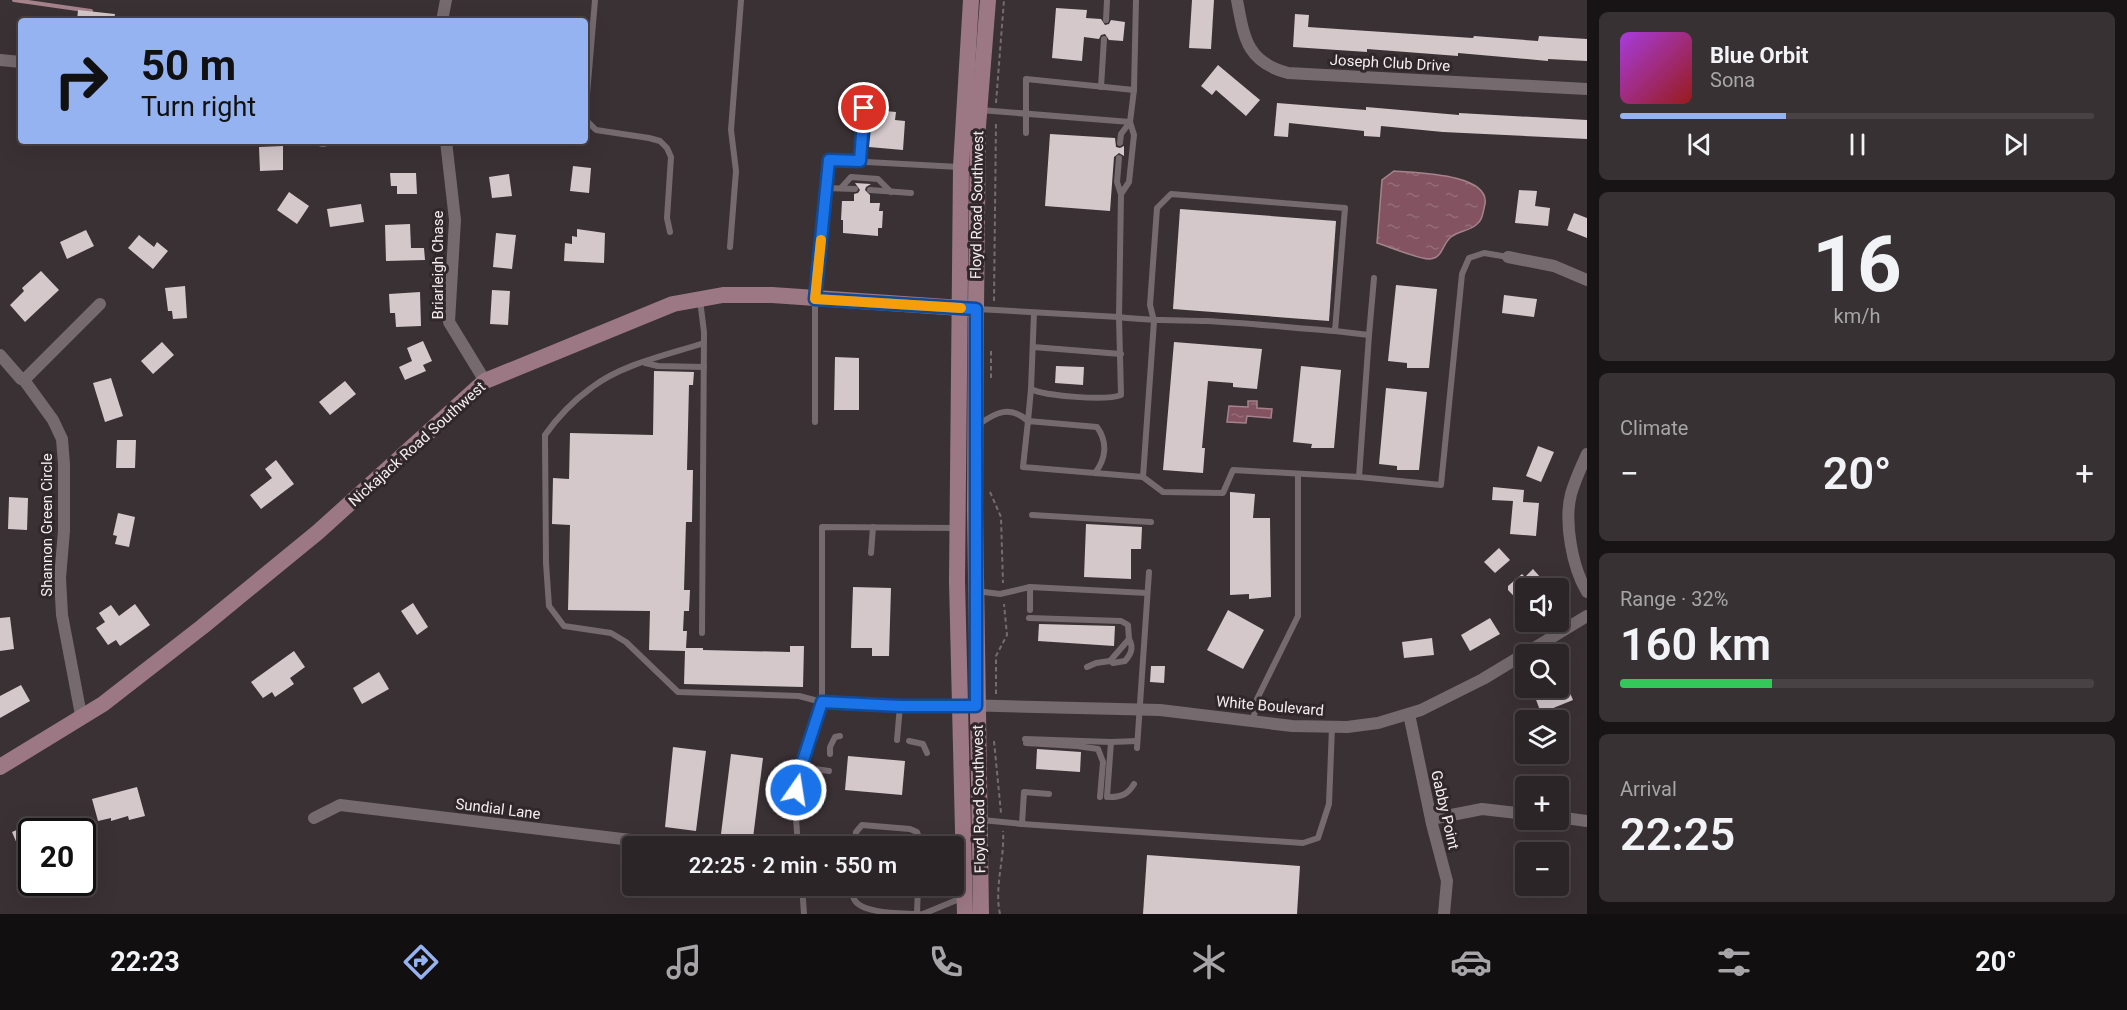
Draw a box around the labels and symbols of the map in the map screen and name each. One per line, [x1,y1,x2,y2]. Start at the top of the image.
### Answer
street label: Joseph Club Drive [1329,51,1451,75]
pin [838,82,889,133]
street label: Floyd Road Southwest [967,131,987,279]
street label: Briarleigh Chase [429,211,447,319]
street label: Nickajack Road Southwest [345,378,489,510]
street label: Shannon Green Circle [38,453,56,597]
street label: White Boulevard [1215,692,1325,720]
street label: Floyd Road Southwest [969,725,989,873]
position arrow [764,758,828,822]
street label: Gabby Point [1427,769,1463,851]
street label: Sundial Lane [454,795,542,823]
speed limit sign: 20 [18,818,96,896]

